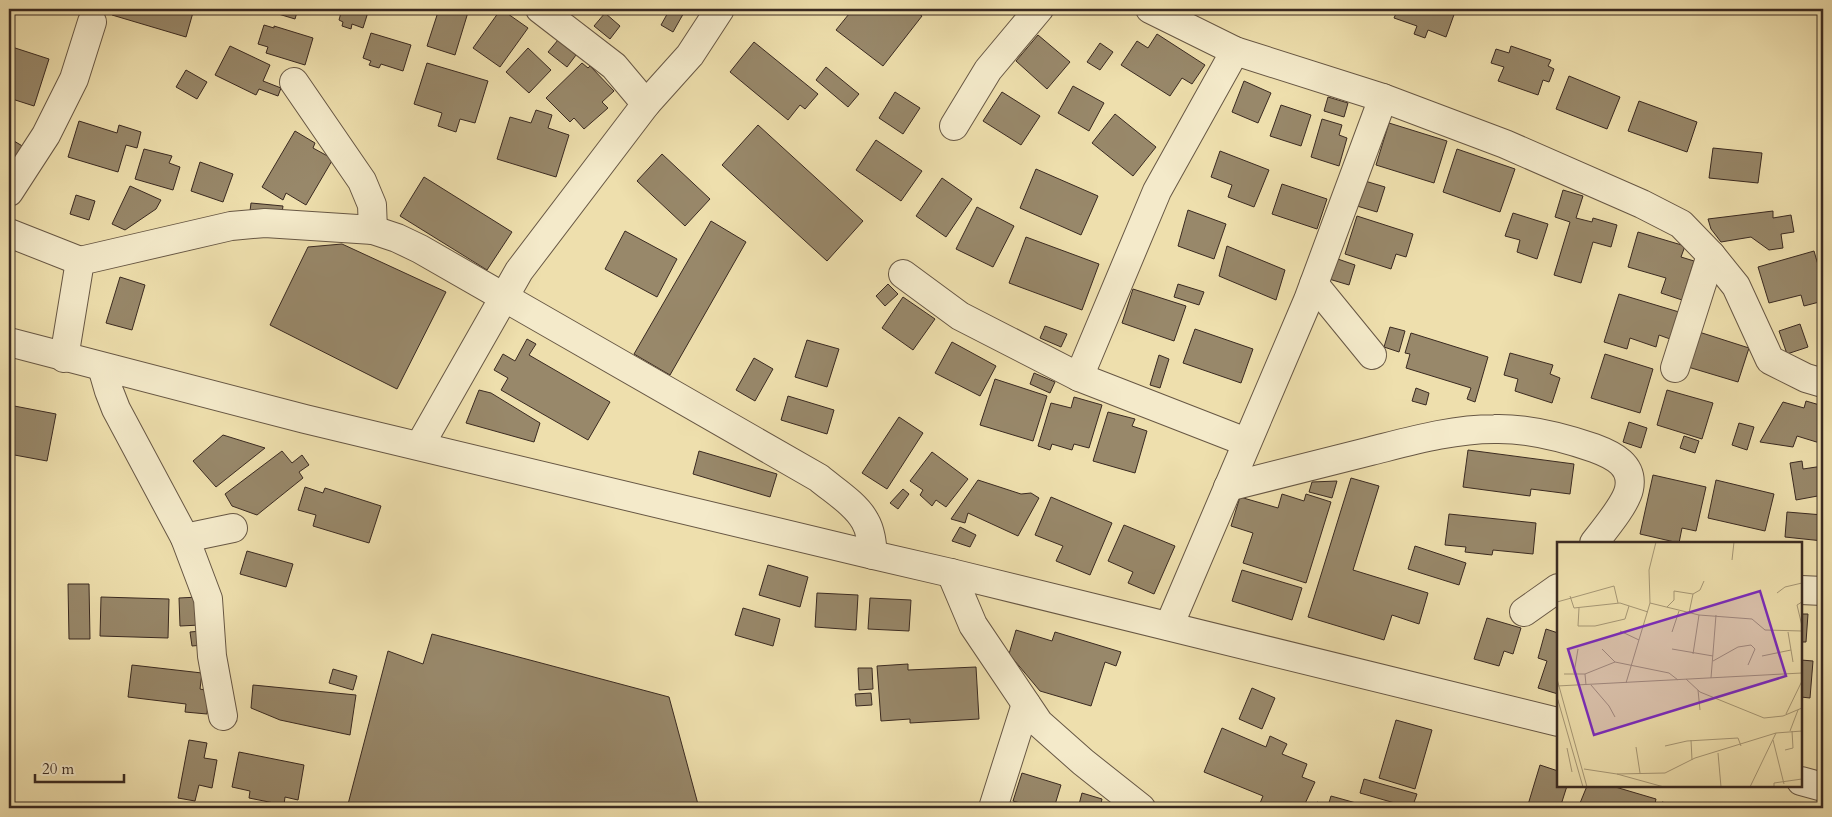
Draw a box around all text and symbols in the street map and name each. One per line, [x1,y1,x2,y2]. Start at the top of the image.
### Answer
inset map [1557,542,1802,787]
scale bar [35,752,124,784]
text: 20 m [42,759,74,779]

